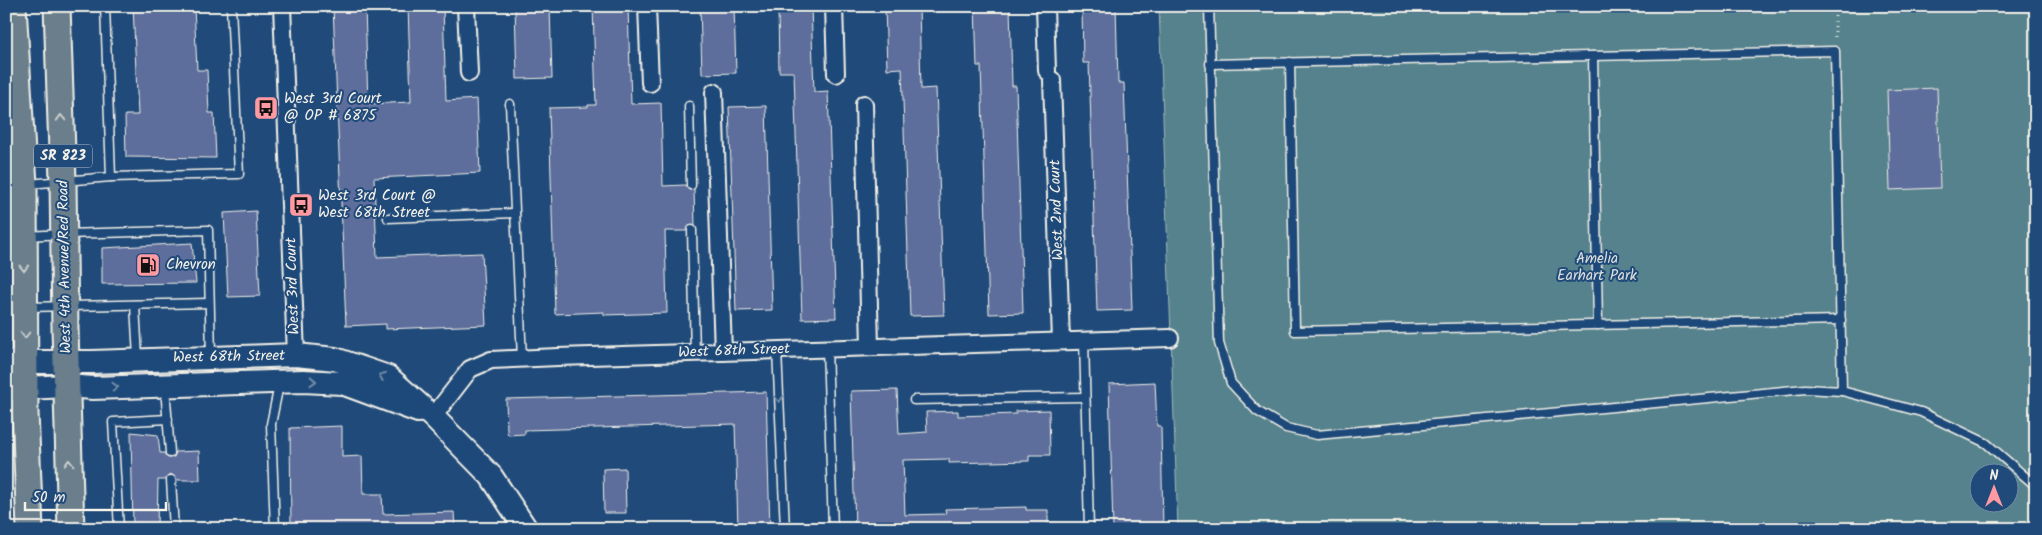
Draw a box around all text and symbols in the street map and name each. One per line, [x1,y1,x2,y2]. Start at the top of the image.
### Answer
place label: West 3rd Court @ OP # 6875 [284,87,382,128]
bus stop icon: West 3rd Court @ OP # 6875 [253,95,279,121]
one-way arrow [56,114,66,122]
road number: SR 823 [34,144,92,168]
street label: West 2nd Court [1043,159,1071,261]
street label: West 4th Avenue/Red Road [51,180,79,354]
place label: West 3rd Court @ West 68th Street [318,184,436,225]
bus stop icon: West 3rd Court @ West 68th Street [288,192,314,218]
street label: West 3rd Court [279,237,307,335]
park label: Amelia Earhart Park [1557,247,1638,288]
fuel station icon: Chevron [135,252,161,278]
place label: Chevron [166,253,216,277]
one-way arrow [19,264,30,272]
one-way arrow [20,332,30,339]
street label: West 68th Street [678,337,791,365]
street label: West 68th Street [173,344,285,370]
one-way arrow [378,371,387,382]
one-way arrow [309,376,317,387]
one-way arrow [112,382,120,393]
one-way arrow [774,395,785,403]
one-way arrow [64,458,75,466]
north arrow [1970,462,2020,512]
text: N [1990,465,1999,487]
scale bar [25,480,166,512]
text: 50 m [32,486,66,510]

